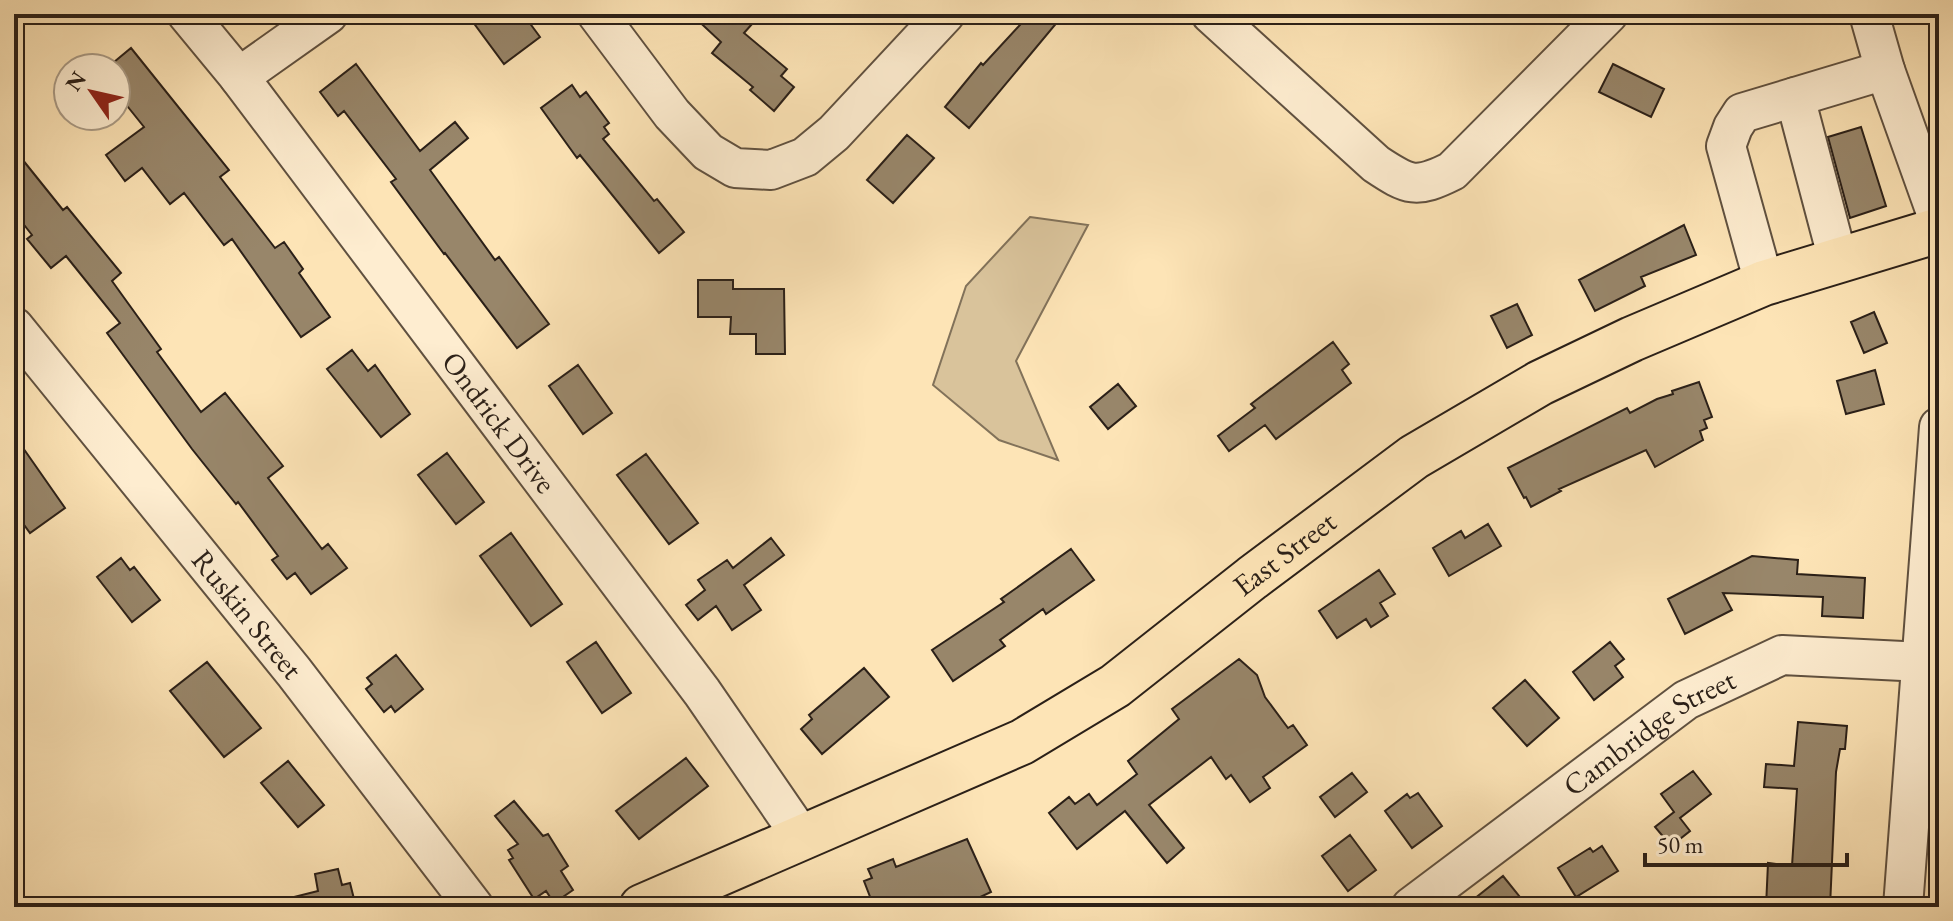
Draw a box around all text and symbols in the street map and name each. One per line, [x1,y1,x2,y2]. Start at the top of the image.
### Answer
north arrow [52,52,132,132]
text: N [59,65,93,97]
street label: Ondrick Drive [433,343,565,501]
street label: East Street [1225,502,1344,605]
street label: Ruskin Street [183,541,312,687]
street label: Cambridge Street [1555,659,1742,805]
scale bar [1645,817,1847,867]
text: 50 m [1657,829,1704,860]

